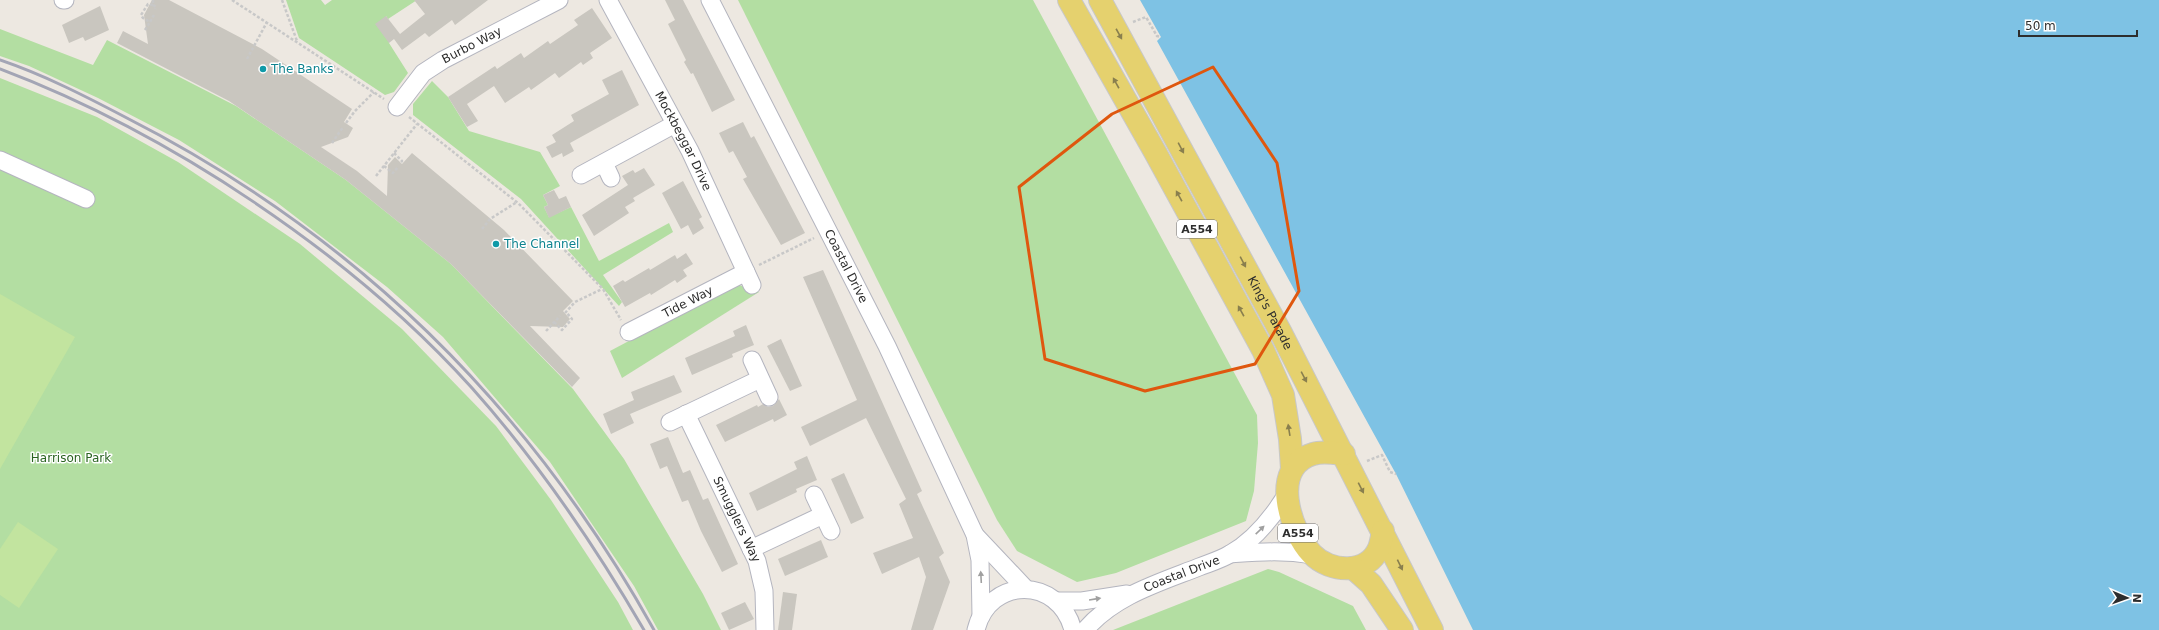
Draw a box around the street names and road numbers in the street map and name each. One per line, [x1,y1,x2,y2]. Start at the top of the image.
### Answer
street label: Burbo Way [440,24,504,66]
street label: Mockbeggar Drive [652,89,714,193]
road number: A554 [1177,220,1217,238]
street label: Coastal Drive [822,227,871,305]
street label: King's Parade [1245,274,1295,352]
street label: Tide Way [659,283,715,321]
street label: Smugglers Way [710,474,764,565]
road number: A554 [1278,524,1318,542]
street label: Coastal Drive [1141,553,1222,595]

